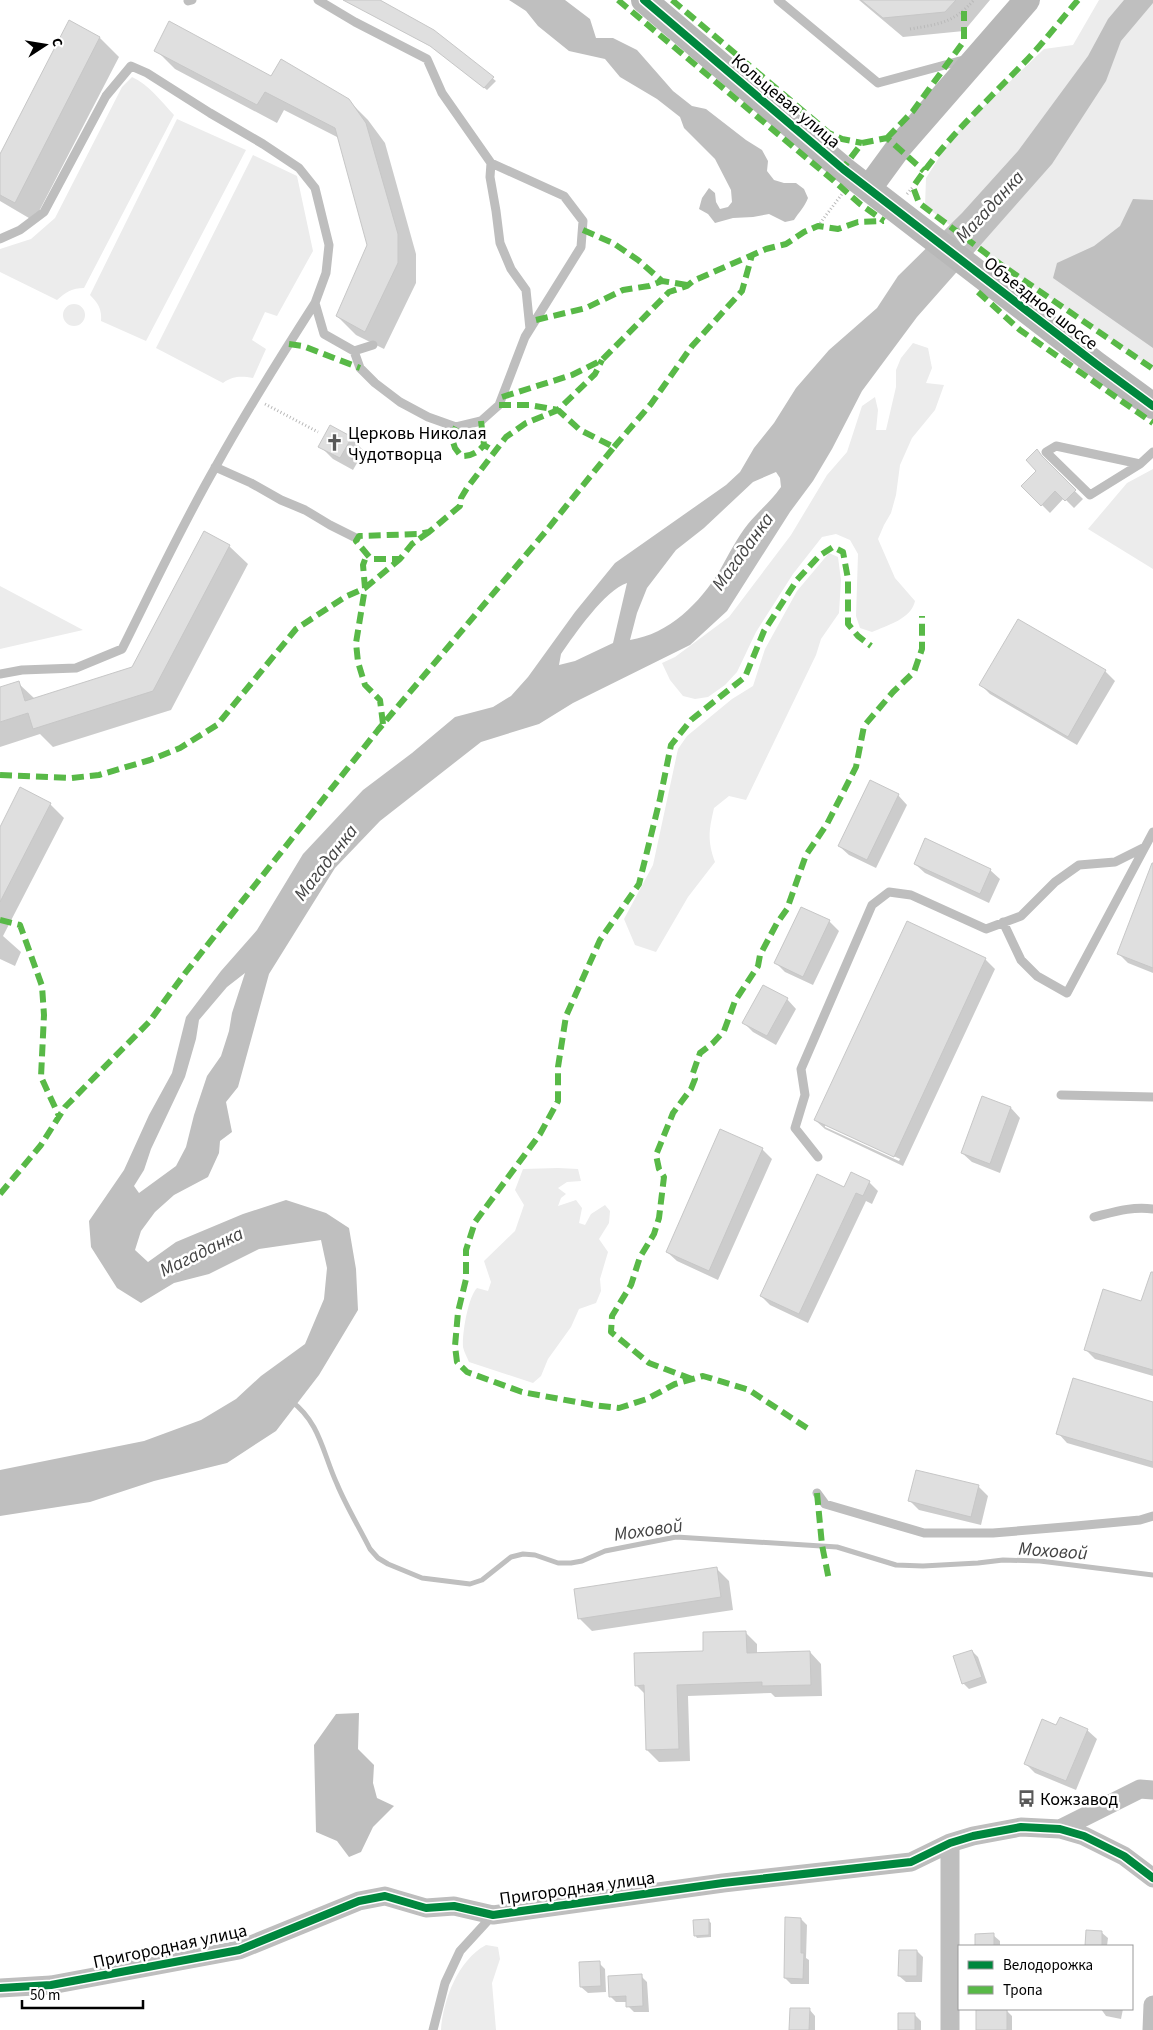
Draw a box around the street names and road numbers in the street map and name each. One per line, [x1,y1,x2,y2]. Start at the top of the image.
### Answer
street label: Кольцевая улица [726,48,846,155]
street label: Объездное шоссе [978,251,1103,356]
street label: Пригородная улица [498,1865,656,1912]
street label: Пригородная улица [91,1918,249,1975]

